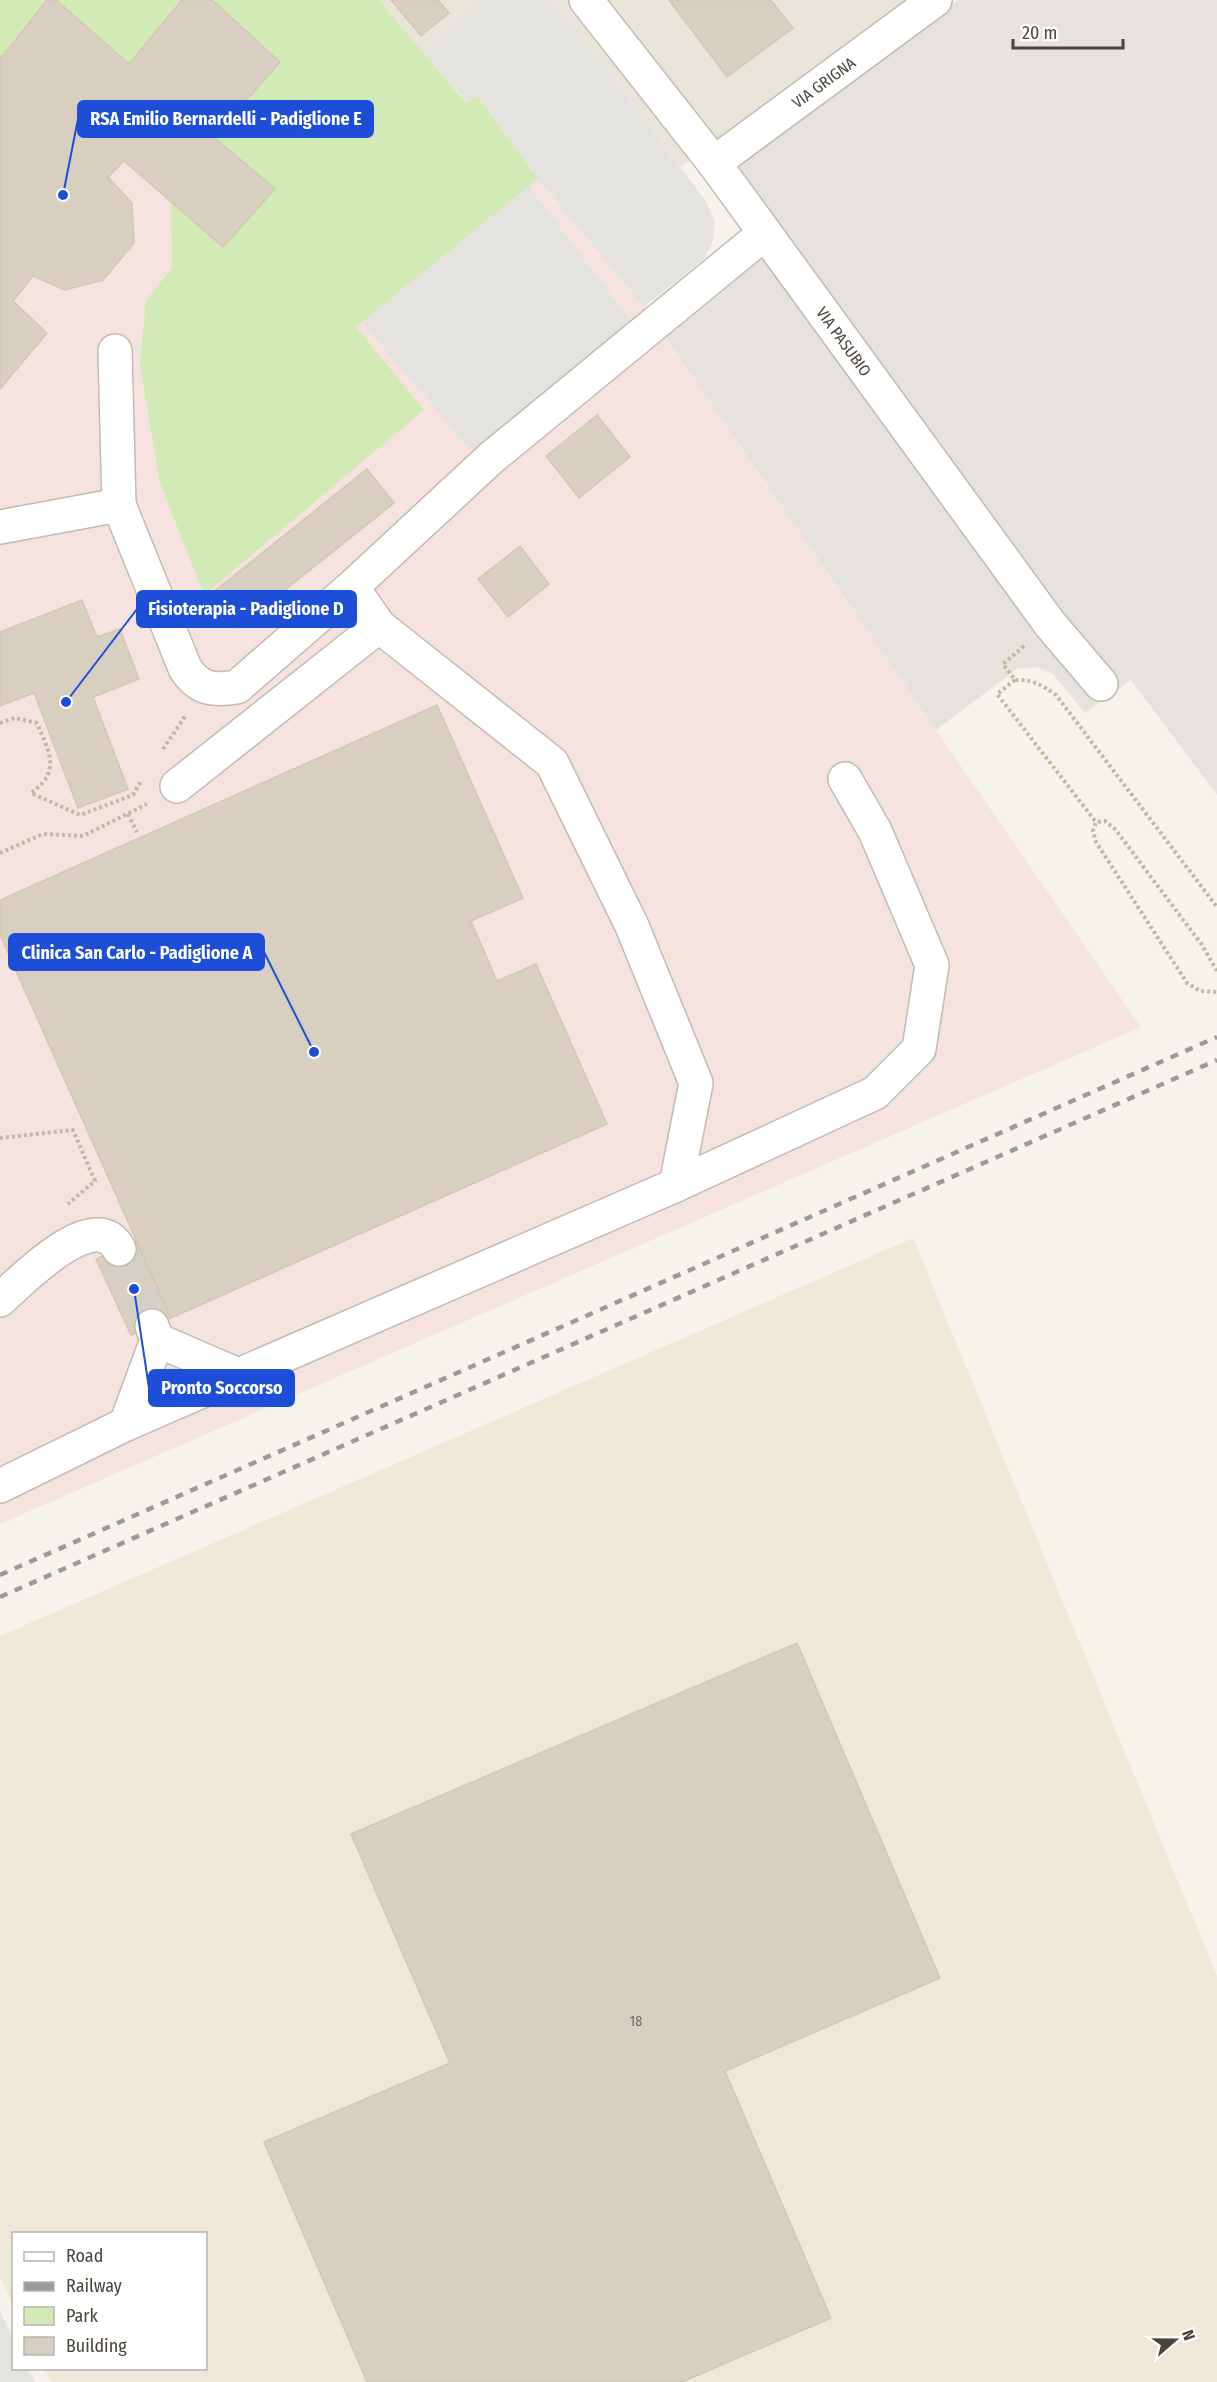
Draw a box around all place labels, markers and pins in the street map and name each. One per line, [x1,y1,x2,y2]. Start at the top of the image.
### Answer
callout: RSA Emilio Bernardelli - Padiglione E [78,101,373,137]
callout: Fisioterapia - Padiglione D [137,591,356,627]
callout: Clinica San Carlo - Padiglione A [9,934,264,970]
callout: Pronto Soccorso [149,1370,294,1406]

